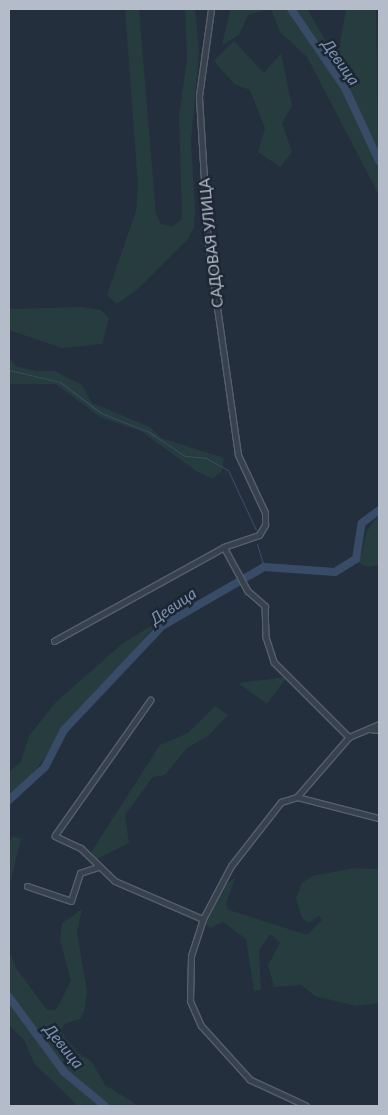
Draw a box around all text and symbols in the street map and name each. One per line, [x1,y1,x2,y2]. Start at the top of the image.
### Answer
water label: Девица [318,35,364,89]
street label: САДОВАЯ УЛИЦА [195,177,227,309]
water label: Девица [146,583,200,629]
water label: Девица [40,1020,88,1072]

